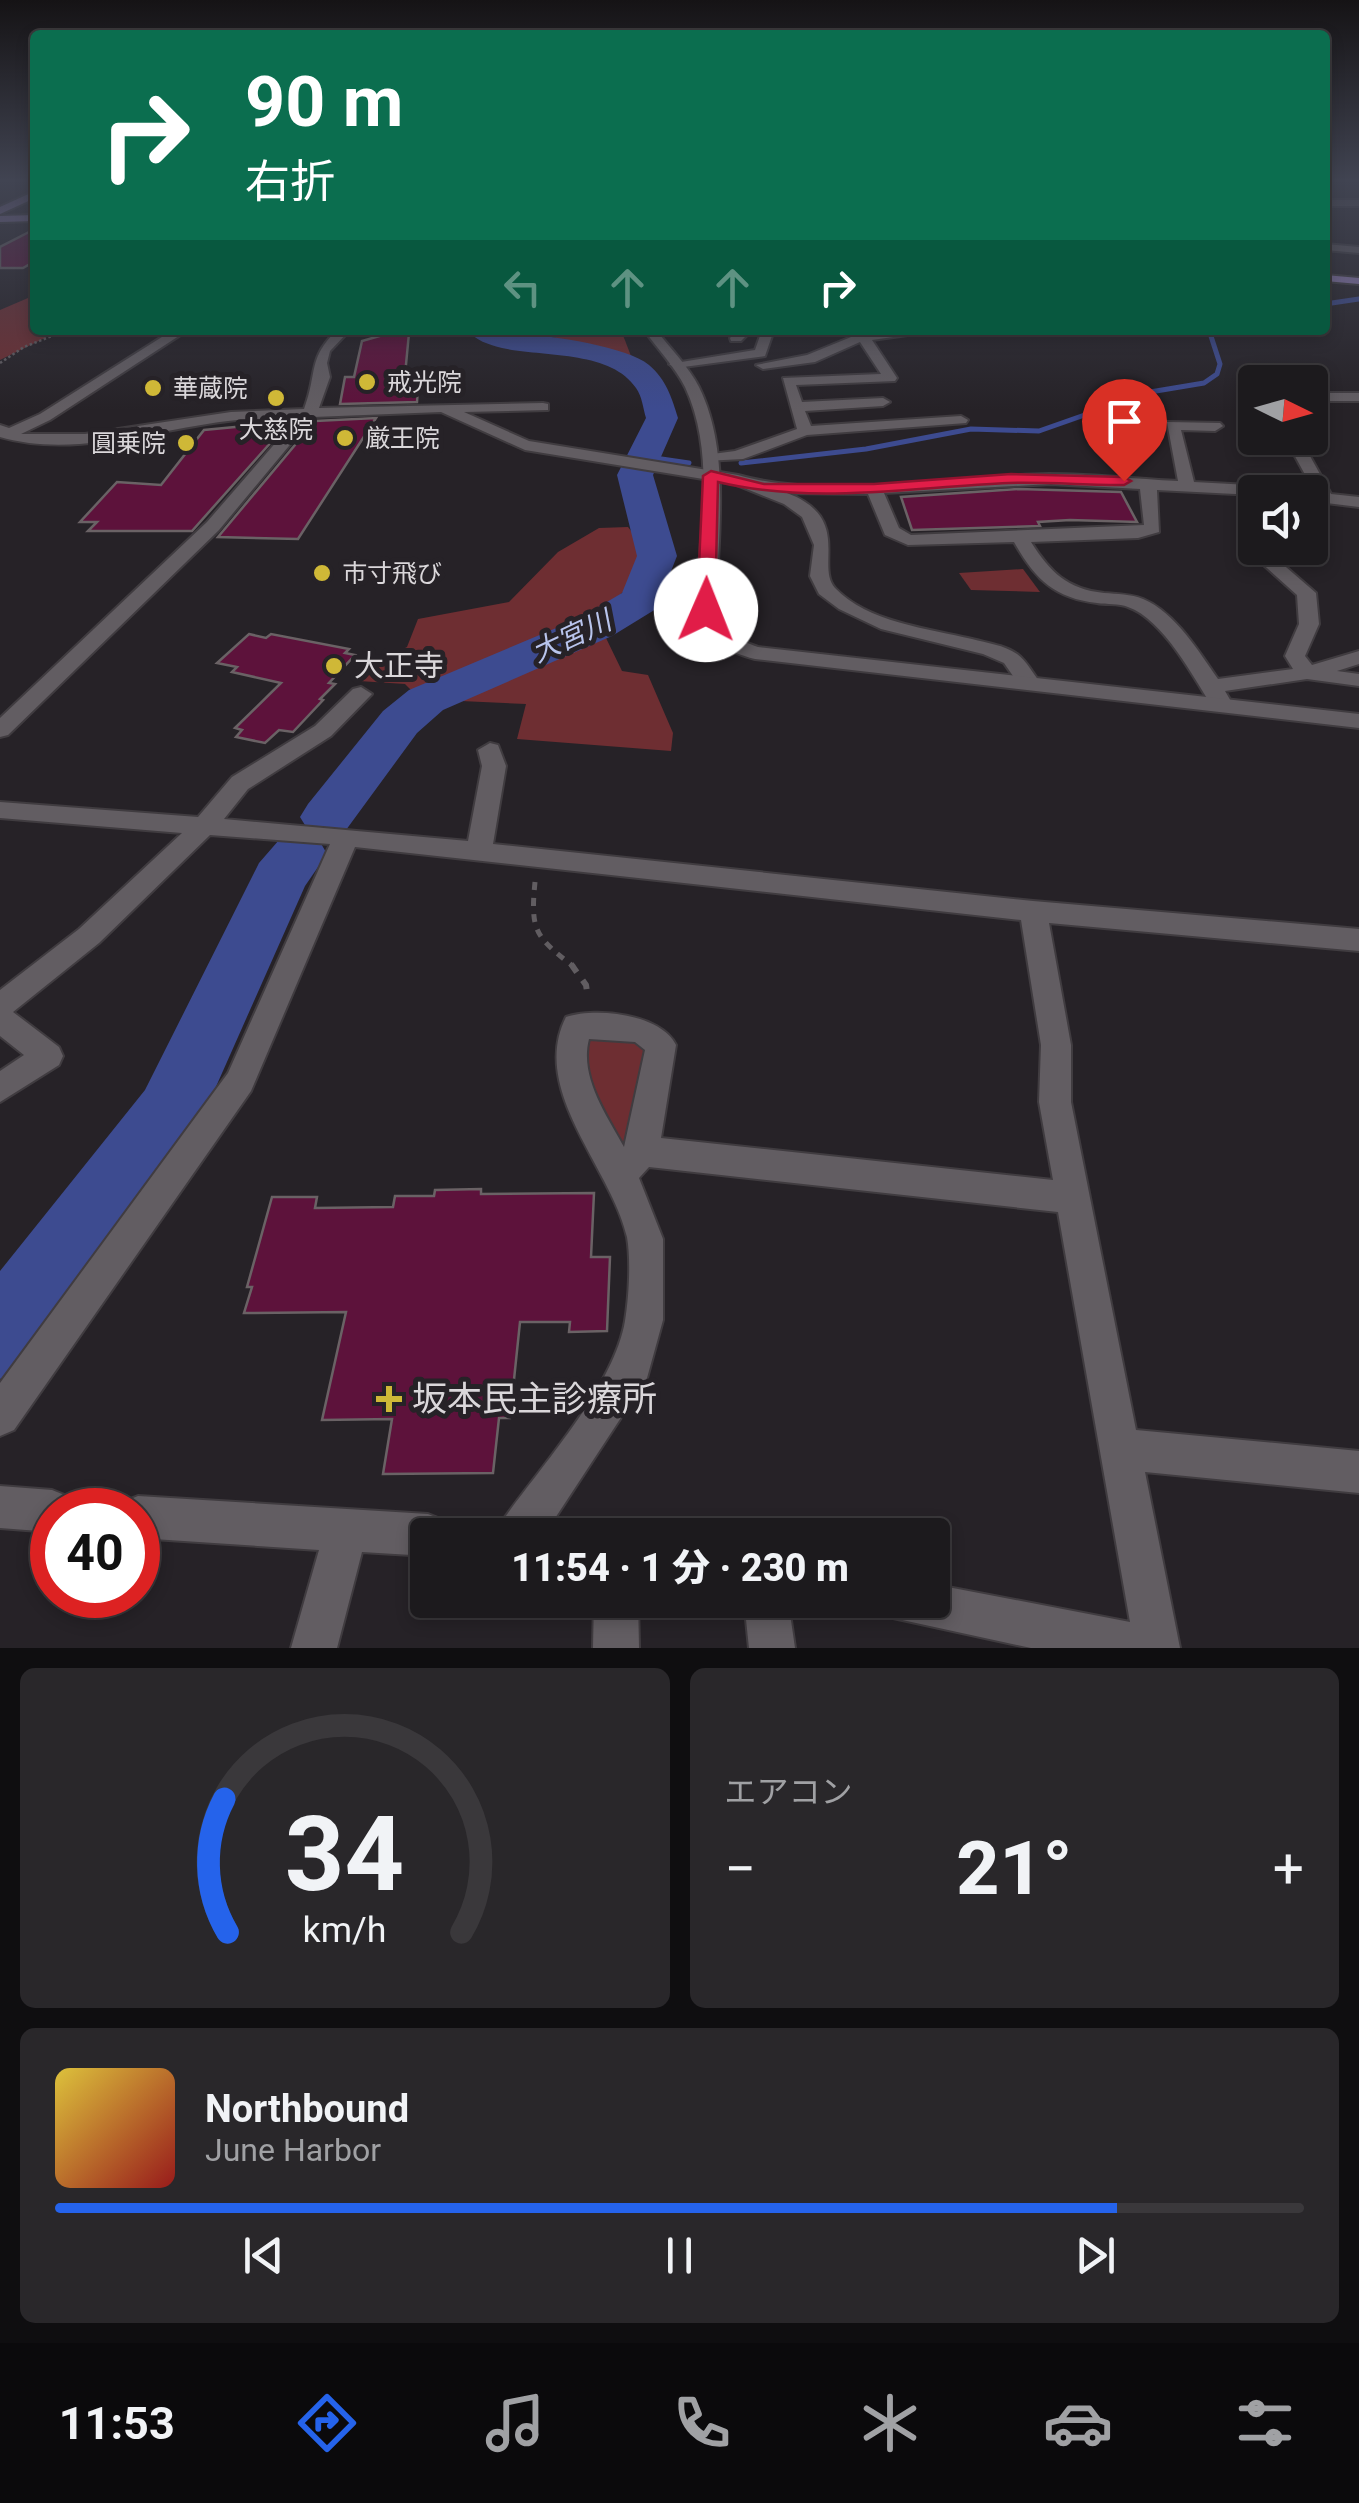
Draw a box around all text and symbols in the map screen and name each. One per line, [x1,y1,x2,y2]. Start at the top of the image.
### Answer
text: 90 m [245,61,403,143]
icon: right [80,70,210,200]
text: 右折 [245,155,335,208]
icon: left [495,260,550,315]
icon: ahead [600,260,655,315]
icon: ahead [705,260,760,315]
icon: right [810,260,865,315]
north arrow [1238,365,1328,455]
map controls [1238,365,1328,565]
place label: 戒光院 [387,368,462,397]
marker: 戒光院 [356,371,378,393]
place label: 華蔵院 [173,374,248,403]
marker: 華蔵院 [142,377,164,399]
pin [1082,379,1167,482]
marker: 大慈院 [265,387,287,409]
icon: arrive [1097,394,1152,449]
place label: 大慈院 [238,415,314,444]
place label: 厳王院 [365,424,440,453]
marker: 厳王院 [334,427,356,449]
place label: 圓乗院 [91,429,166,458]
marker: 圓乗院 [175,432,197,454]
button: sound [1238,475,1328,565]
position arrow [654,558,758,662]
place label: 市寸飛び [342,559,442,588]
marker: 市寸飛び [311,562,333,584]
water label: 大宮川 [526,602,619,669]
place label: 大正寺 [354,648,444,683]
marker: 大正寺 [323,655,345,677]
place label: 坂本民主診療所 [412,1379,657,1420]
marker: 坂本民主診療所 [376,1386,402,1412]
speed limit sign: 40 [30,1488,160,1618]
text: 11:54 · 1 分 · 230 m [511,1546,849,1590]
text: エアコン [725,1773,853,1811]
text: 34 [285,1794,404,1915]
text: 21° [956,1824,1072,1912]
text: − [725,1837,756,1901]
text: + [1273,1837,1304,1901]
text: km/h [303,1909,387,1951]
text: Northbound [205,2087,409,2131]
text: June Harbor [205,2131,381,2169]
icon: previous [236,2228,291,2283]
icon: pause [652,2228,707,2283]
icon: next [1068,2228,1123,2283]
icon: directions [292,2388,362,2458]
icon: music [480,2388,550,2458]
icon: phone [667,2388,737,2458]
icon: climate [855,2388,925,2458]
icon: car [1043,2388,1113,2458]
icon: filters [1230,2388,1300,2458]
text: 11:53 [59,2397,175,2450]

